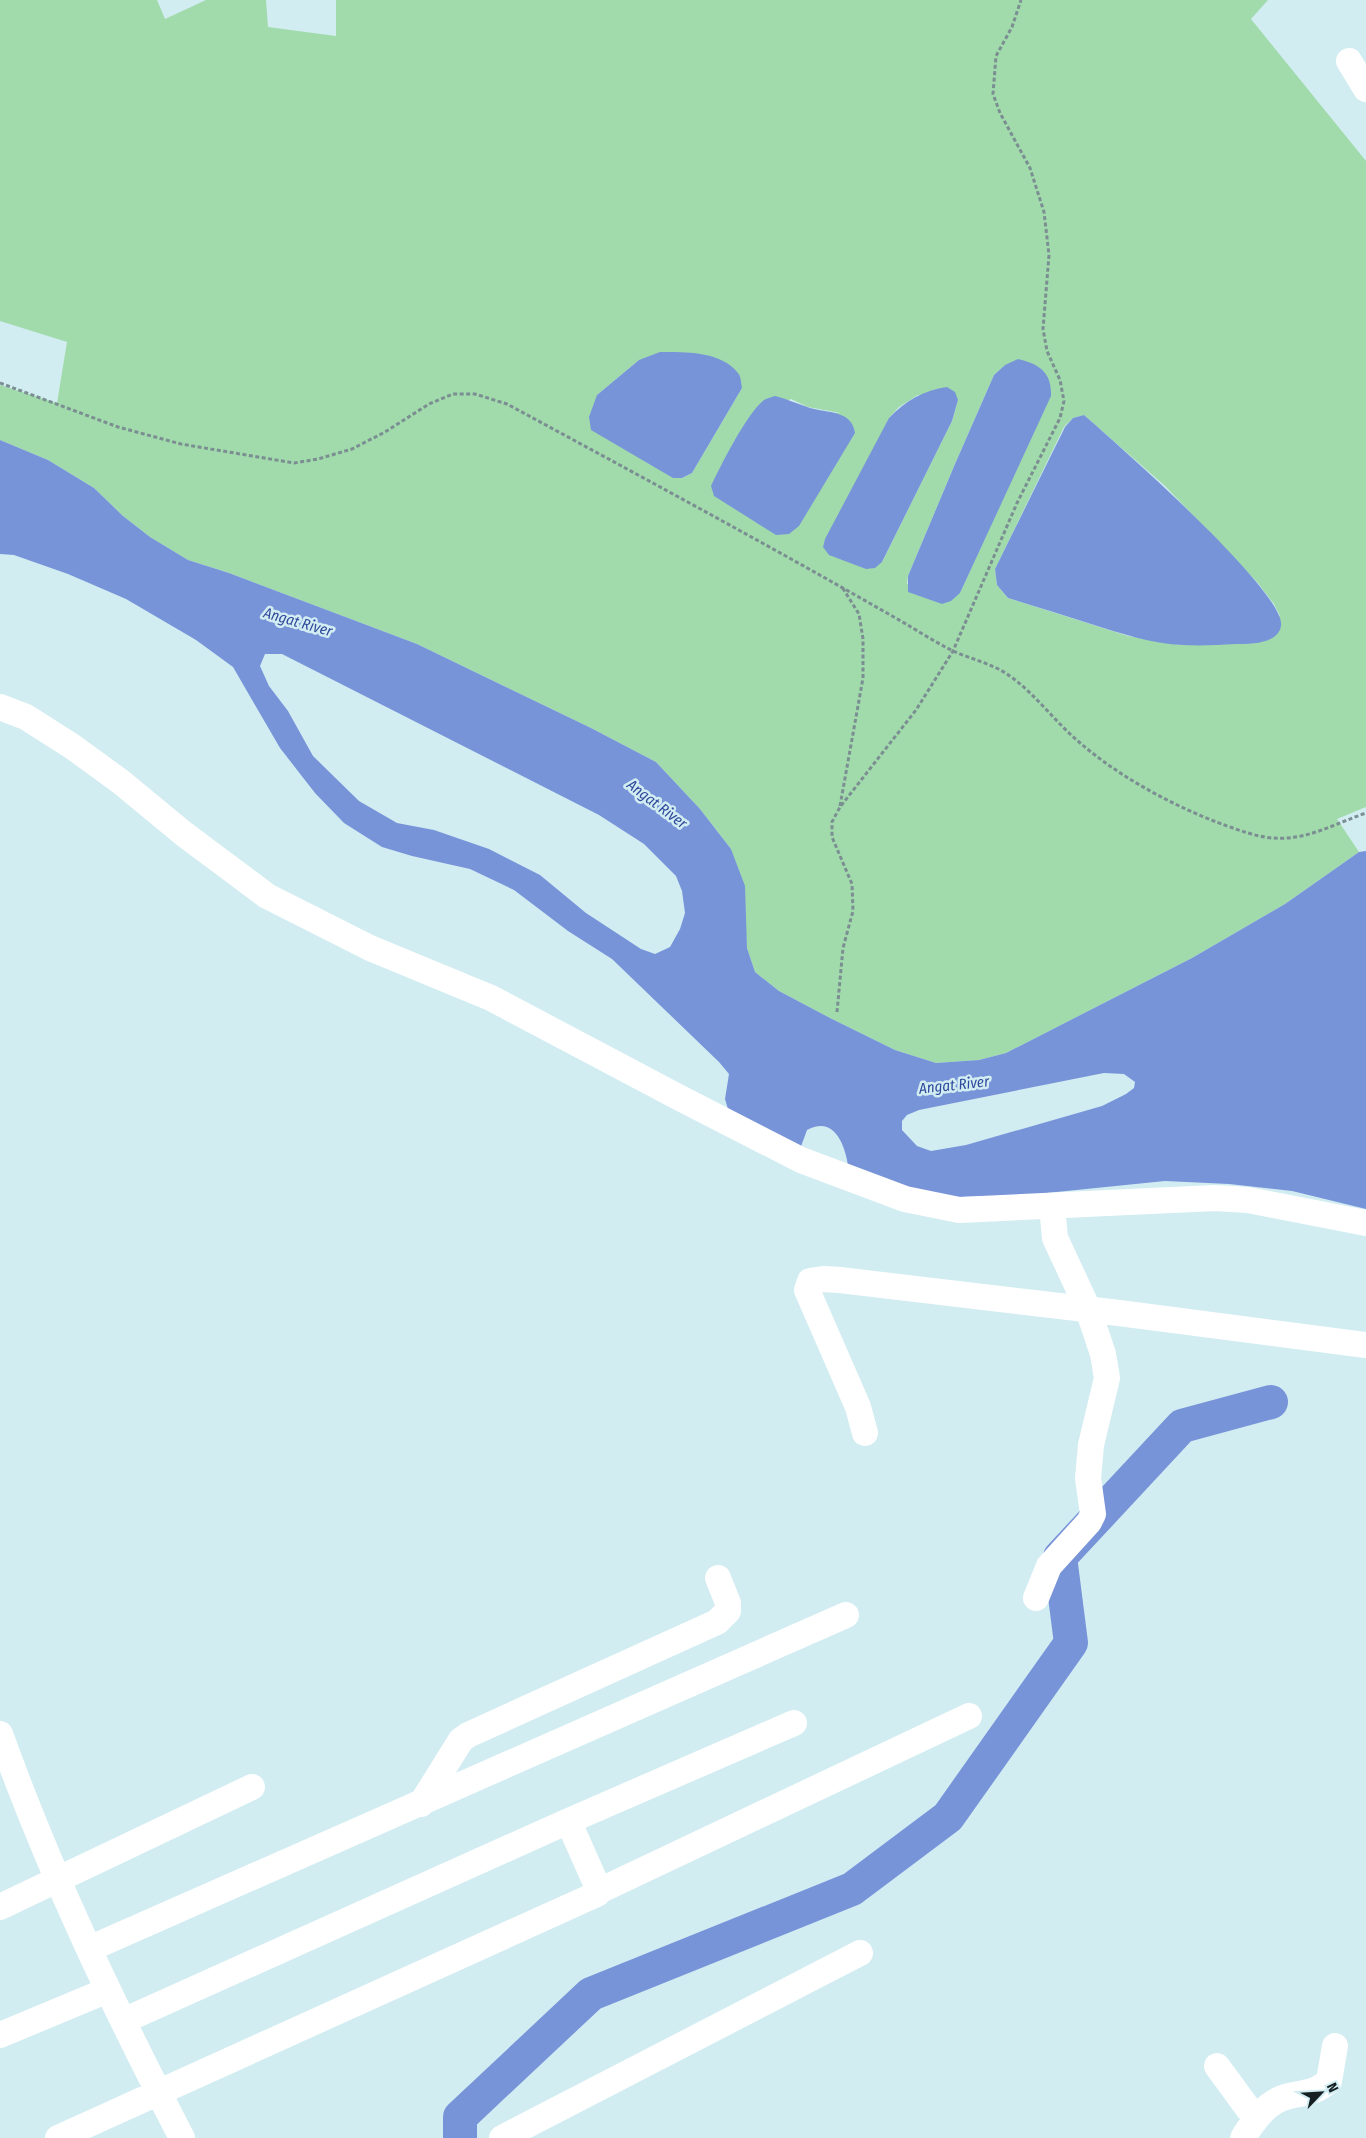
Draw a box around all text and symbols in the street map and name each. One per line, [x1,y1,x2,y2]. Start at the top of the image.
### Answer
water label: Angat River [261,603,335,641]
water label: Angat River [623,775,691,833]
water label: Angat River [917,1072,991,1098]
north arrow [1296,2068,1346,2118]
text: N [1323,2080,1342,2095]

